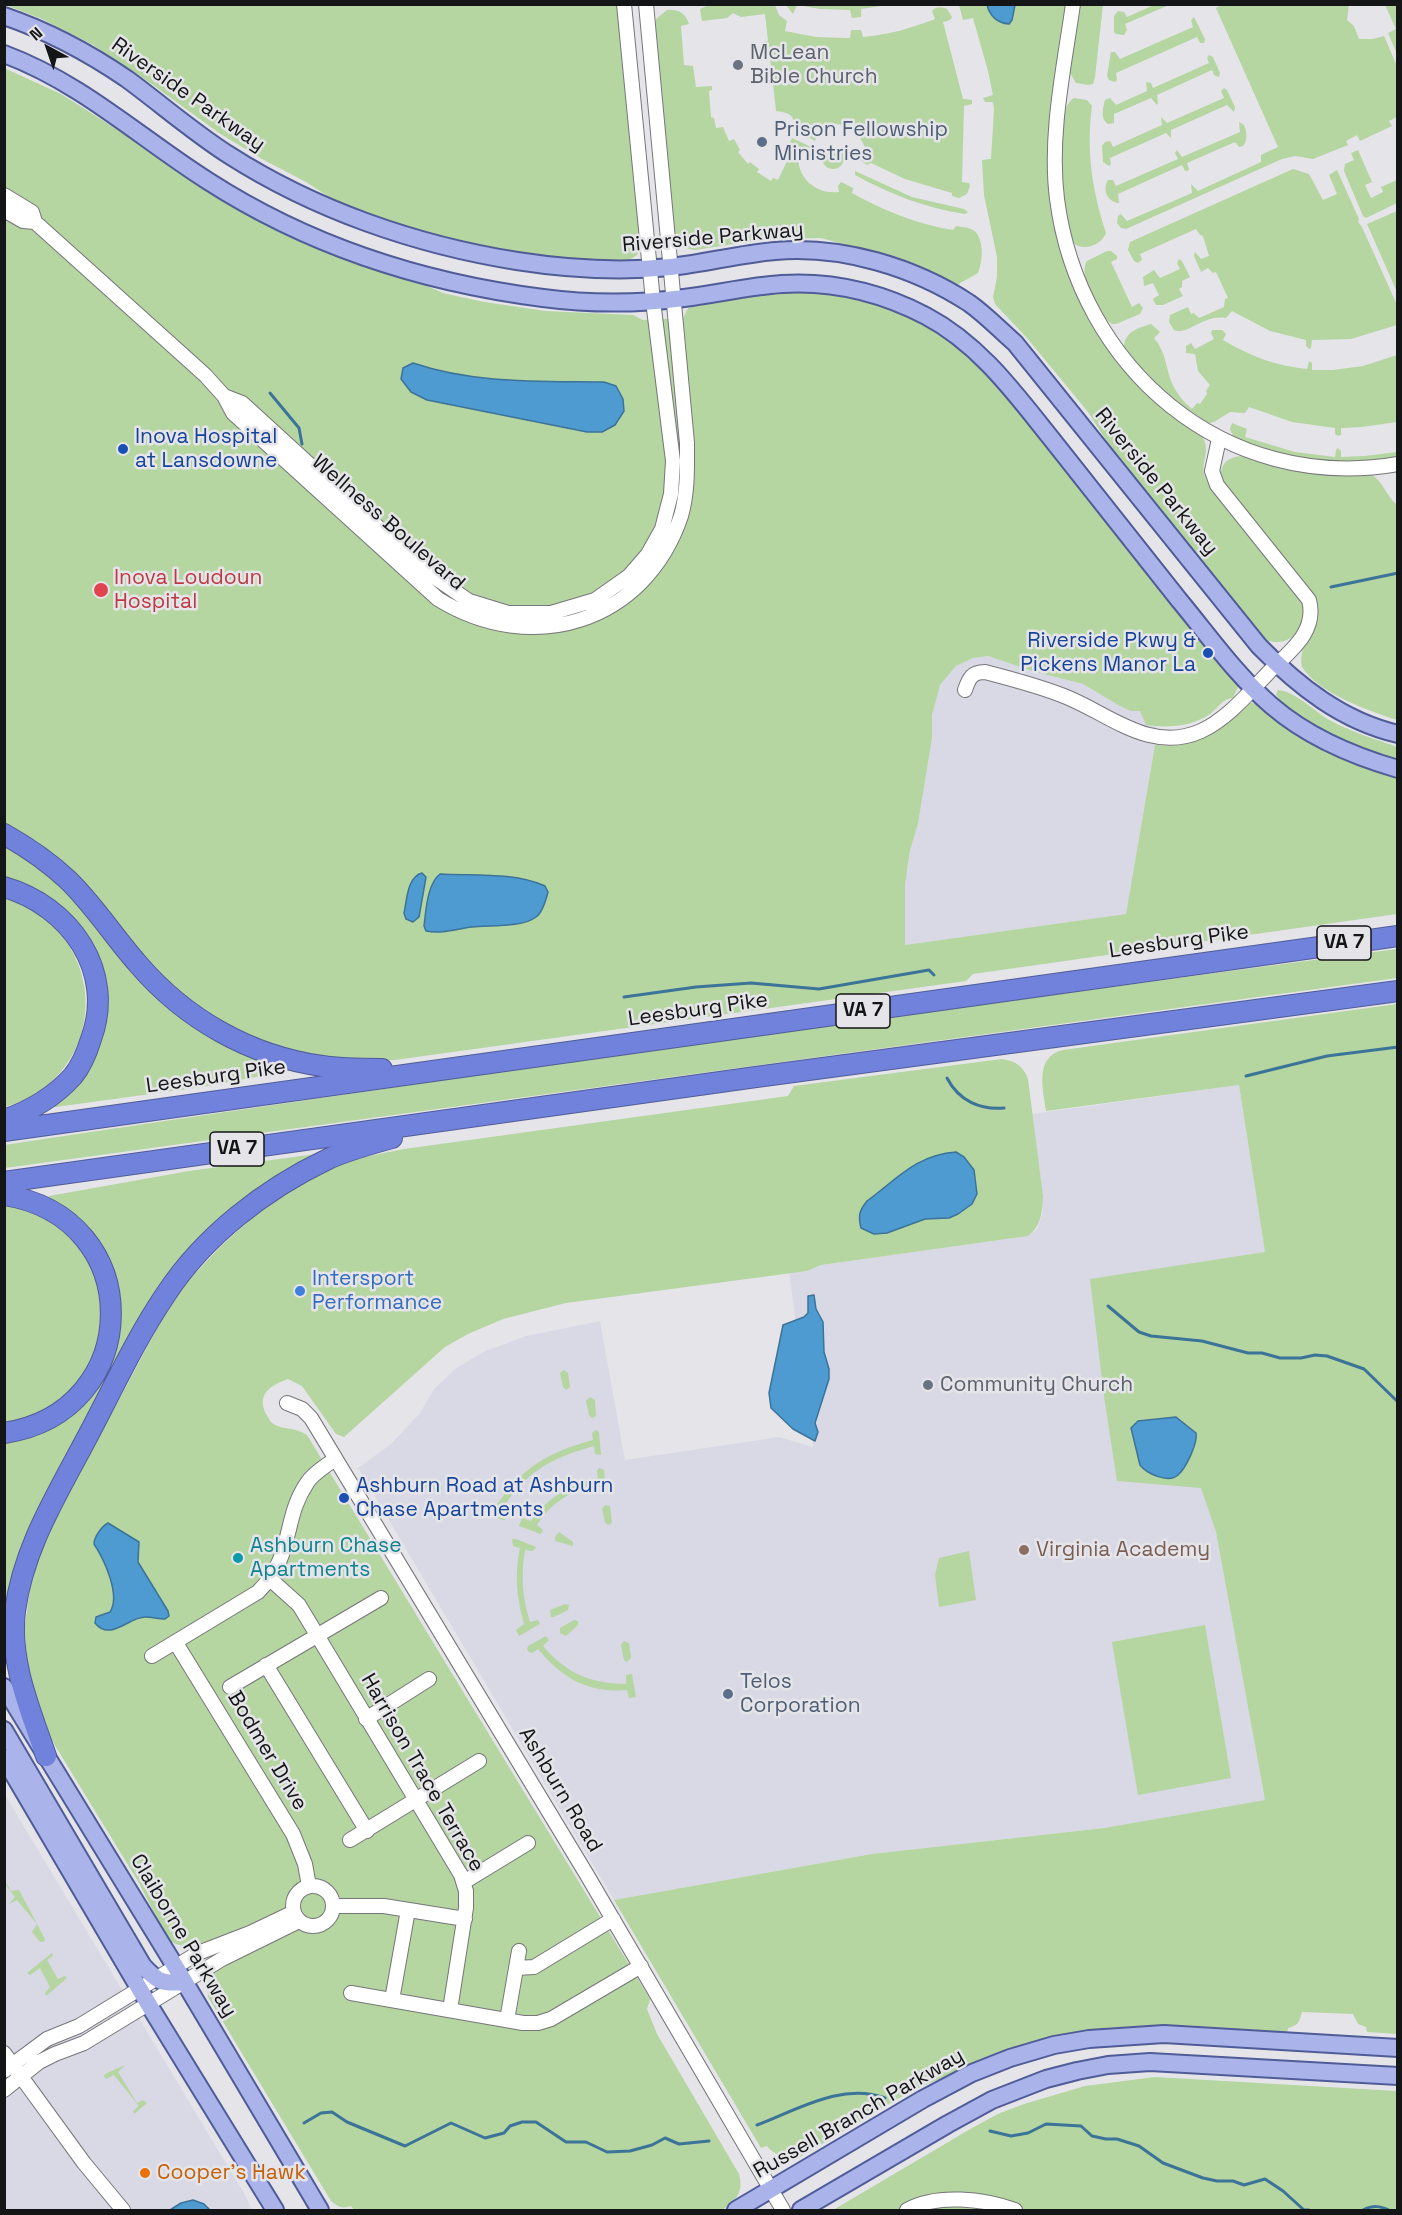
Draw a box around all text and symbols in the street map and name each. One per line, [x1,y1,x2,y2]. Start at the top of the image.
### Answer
north arrow [18,18,78,78]
text: N [25,22,47,45]
street label: Riverside Parkway [106,32,270,158]
place label: McLean Bible Church [750,40,878,90]
marker: McLean Bible Church [731,58,745,72]
place label: Prison Fellowship Ministries [774,117,948,167]
marker: Prison Fellowship Ministries [755,135,769,149]
street label: Riverside Parkway [621,218,805,258]
street label: Riverside Parkway [1089,403,1223,561]
place label: Inova Hospital at Lansdowne [135,424,277,474]
marker: Inova Hospital at Lansdowne [116,442,130,456]
street label: Wellness Boulevard [306,450,470,596]
place label: Inova Loudoun Hospital [114,565,262,615]
marker: Inova Loudoun Hospital [92,581,110,599]
place label: Riverside Pkwy & Pickens Manor La [1020,628,1196,678]
marker: Riverside Pkwy & Pickens Manor La [1201,646,1215,660]
street label: Leesburg Pike [1107,920,1251,964]
road number: VA 7 [1317,926,1371,960]
street label: Leesburg Pike [626,988,770,1032]
road number: VA 7 [836,994,890,1028]
street label: Leesburg Pike [144,1055,288,1099]
road number: VA 7 [210,1132,264,1166]
place label: Intersport Performance [312,1266,442,1316]
marker: Intersport Performance [293,1284,307,1298]
place label: Community Church [940,1372,1133,1398]
marker: Community Church [921,1378,935,1392]
place label: Ashburn Road at Ashburn Chase Apartments [356,1473,613,1523]
marker: Ashburn Road at Ashburn Chase Apartments [337,1491,351,1505]
place label: Ashburn Chase Apartments [250,1533,402,1583]
place label: Virginia Academy [1036,1537,1210,1563]
marker: Virginia Academy [1017,1543,1031,1557]
marker: Ashburn Chase Apartments [231,1551,245,1565]
street label: Harrison Trace Terrace [355,1669,489,1877]
place label: Telos Corporation [740,1669,861,1719]
street label: Bodmer Drive [222,1687,312,1815]
marker: Telos Corporation [721,1687,735,1701]
street label: Ashburn Road [513,1723,607,1857]
street label: Claiborne Parkway [124,1850,242,2022]
street label: Russell Branch Parkway [749,2043,969,2185]
place label: Cooper's Hawk [157,2160,306,2186]
marker: Cooper's Hawk [138,2166,152,2180]

